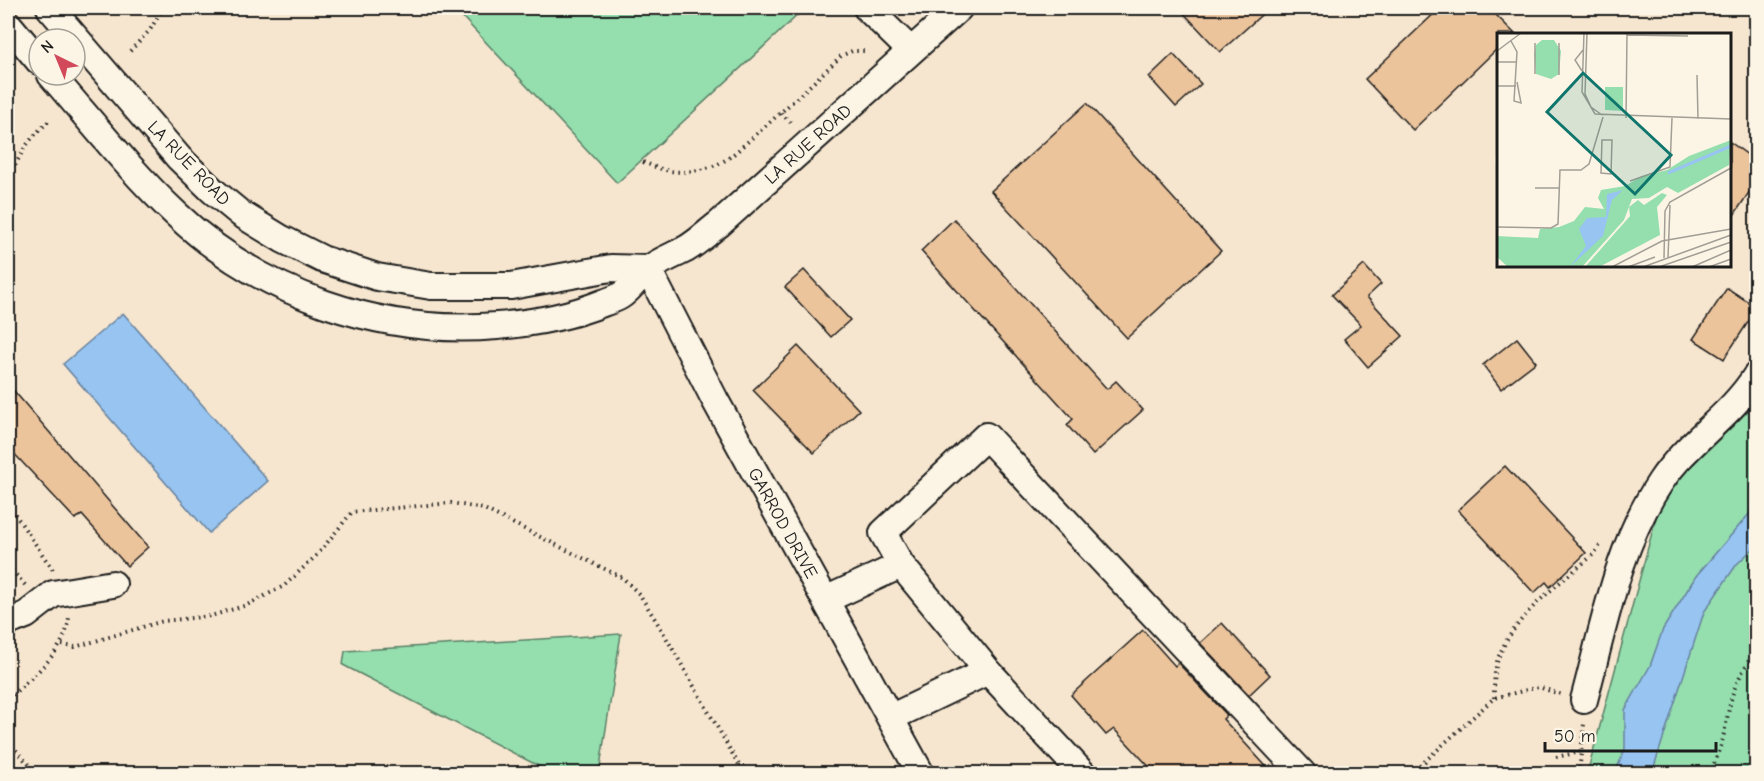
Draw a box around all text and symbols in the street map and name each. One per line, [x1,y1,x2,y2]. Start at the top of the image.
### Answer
north arrow [27,27,87,87]
inset map [1497,33,1731,267]
text: N [37,37,57,57]
street label: LA RUE ROAD [761,100,856,189]
street label: LA RUE ROAD [143,117,234,210]
street label: GARROD DRIVE [743,464,822,582]
scale bar [1545,715,1716,753]
text: 50 m [1554,726,1596,747]

